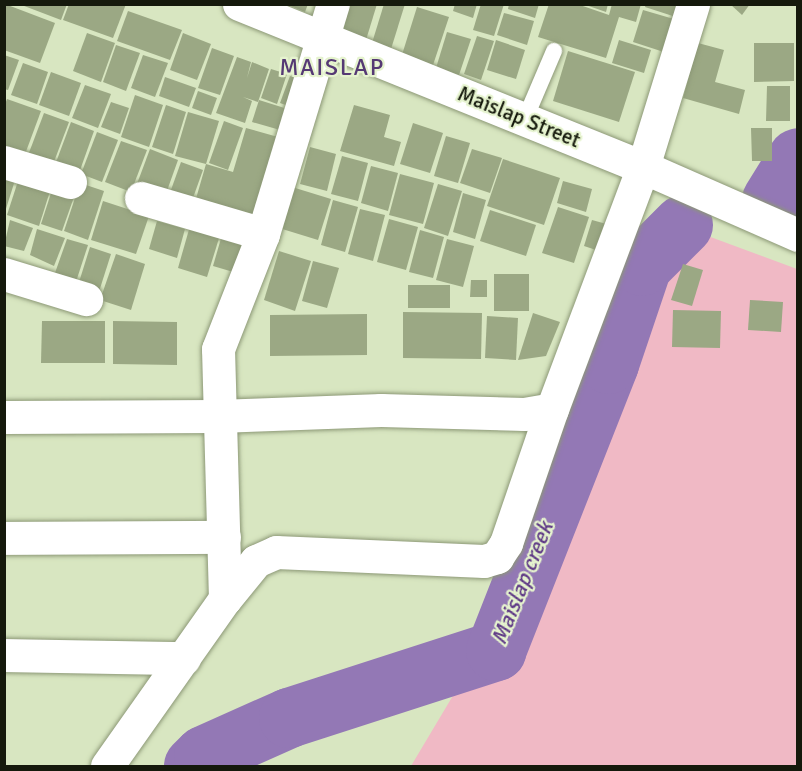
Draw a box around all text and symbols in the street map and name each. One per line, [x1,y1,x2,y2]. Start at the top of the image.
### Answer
district label: MAISLAP [279,54,385,82]
street label: Maislap Street [454,81,584,153]
water label: Maislap creek [485,518,559,648]

